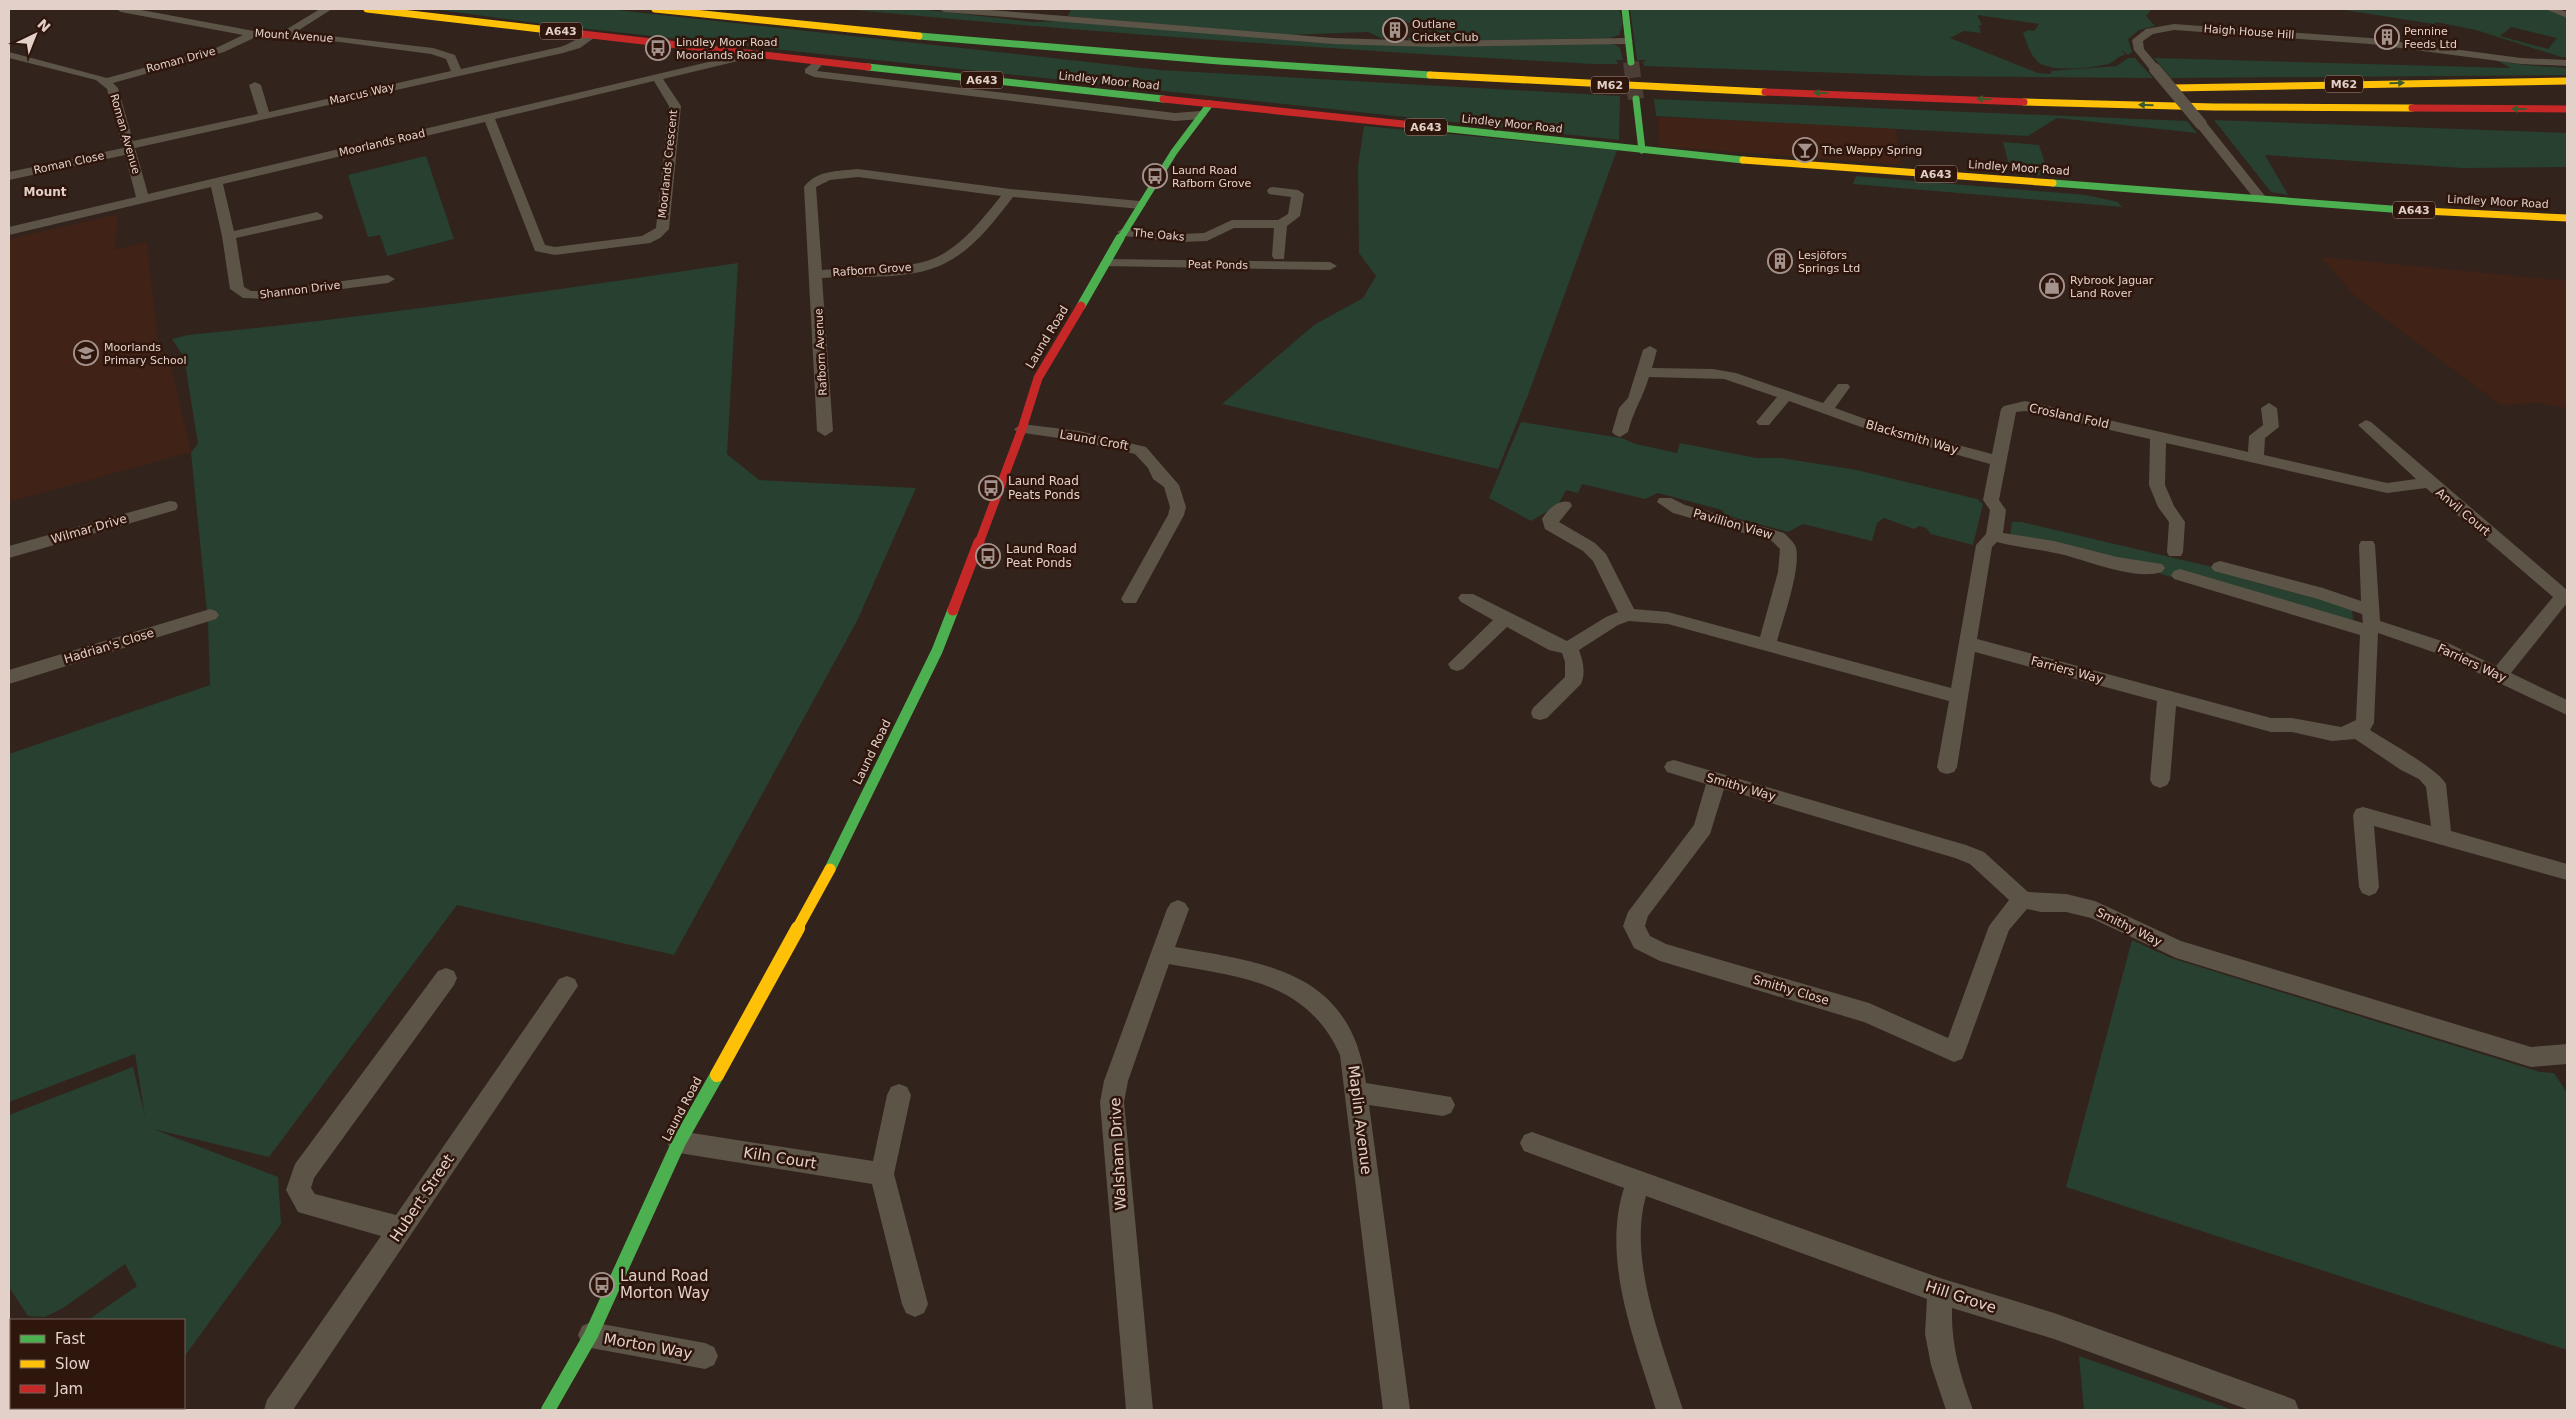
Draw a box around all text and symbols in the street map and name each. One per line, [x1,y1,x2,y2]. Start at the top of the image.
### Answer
north arrow [10,10,60,60]
text: N [34,16,54,35]
building icon: Outlane Cricket Club [1382,17,1408,43]
place label: Outlane Cricket Club [1412,18,1479,44]
road number: A643 [540,22,582,40]
street label: Haigh House Hill [2203,22,2295,42]
building icon: Pennine Feeds Ltd [2374,24,2400,50]
place label: Pennine Feeds Ltd [2404,25,2457,51]
street label: Mount Avenue [254,27,334,45]
bus stop icon: Lindley Moor Road Moorlands Road [645,35,671,61]
place label: Lindley Moor Road Moorlands Road [676,36,778,62]
street label: Roman Drive [145,44,217,75]
street label: Lindley Moor Road [1058,69,1160,93]
road number: A643 [961,72,1003,88]
road number: M62 [1591,76,1629,94]
road number: M62 [2325,76,2363,92]
one-way arrow [2389,79,2405,87]
street label: Marcus Way [328,80,396,108]
one-way arrow [1813,89,1829,97]
street label: Roman Avenue [107,92,143,176]
one-way arrow [1975,95,1991,103]
one-way arrow [2138,101,2154,109]
one-way arrow [2510,105,2526,113]
street label: Moorlands Crescent [656,108,680,219]
street label: Lindley Moor Road [1461,112,1563,136]
road number: A643 [1405,118,1447,136]
street label: Moorlands Road [338,127,426,159]
bar icon: The Wappy Spring [1792,137,1818,163]
place label: The Wappy Spring [1821,144,1922,157]
street label: Roman Close [33,149,106,177]
street label: Lindley Moor Road [1968,158,2070,178]
bus stop icon: Laund Road Rafborn Grove [1142,163,1168,189]
place label: Laund Road Rafborn Grove [1172,164,1252,190]
road number: A643 [1915,165,1957,182]
district label: Mount [23,185,67,199]
street label: Lindley Moor Road [2447,193,2549,211]
road number: A643 [2393,202,2435,218]
street label: The Oaks [1132,226,1185,244]
building icon: Lesjöfors Springs Ltd [1767,248,1793,274]
place label: Lesjöfors Springs Ltd [1798,249,1860,275]
street label: Peat Ponds [1188,258,1248,272]
street label: Rafborn Grove [832,261,912,279]
shop icon: Rybrook Jaguar Land Rover [2039,273,2065,299]
place label: Rybrook Jaguar Land Rover [2070,274,2154,300]
street label: Shannon Drive [259,279,341,301]
street label: Laund Road [1023,303,1071,371]
street label: Rafborn Avenue [812,308,830,396]
school or university icon: Moorlands Primary School [73,340,99,366]
place label: Moorlands Primary School [104,341,187,367]
street label: Crosland Fold [2028,401,2110,431]
street label: Blacksmith Way [1864,417,1960,457]
street label: Laund Croft [1058,427,1130,453]
place label: Laund Road Peats Ponds [1008,474,1080,502]
bus stop icon: Laund Road Peats Ponds [978,475,1004,501]
street label: Anvil Court [2433,485,2493,539]
street label: Pavillion View [1692,506,1774,542]
street label: Wilmar Drive [50,512,128,546]
place label: Laund Road Peat Ponds [1006,542,1077,570]
bus stop icon: Laund Road Peat Ponds [975,543,1001,569]
street label: Hadrian's Close [62,626,156,666]
street label: Farriers Way [2435,641,2509,685]
street label: Farriers Way [2029,654,2105,686]
street label: Laund Road [850,717,894,787]
street label: Smithy Way [1705,770,1777,804]
street label: Smithy Way [2094,905,2164,949]
street label: Smithy Close [1751,972,1831,1008]
street label: Maplin Avenue [1344,1064,1376,1176]
street label: Laund Road [659,1074,705,1144]
street label: Walsham Drive [1106,1097,1130,1211]
street label: Kiln Court [742,1143,818,1173]
street label: Hubert Street [386,1151,458,1245]
place label: Laund Road Morton Way [620,1267,710,1302]
bus stop icon: Laund Road Morton Way [589,1272,615,1298]
street label: Hill Grove [1923,1277,1999,1317]
legend [10,1319,185,1409]
street label: Morton Way [602,1329,694,1363]
text: Fast [55,1330,85,1348]
text: Slow [55,1355,90,1373]
text: Jam [54,1380,83,1398]

